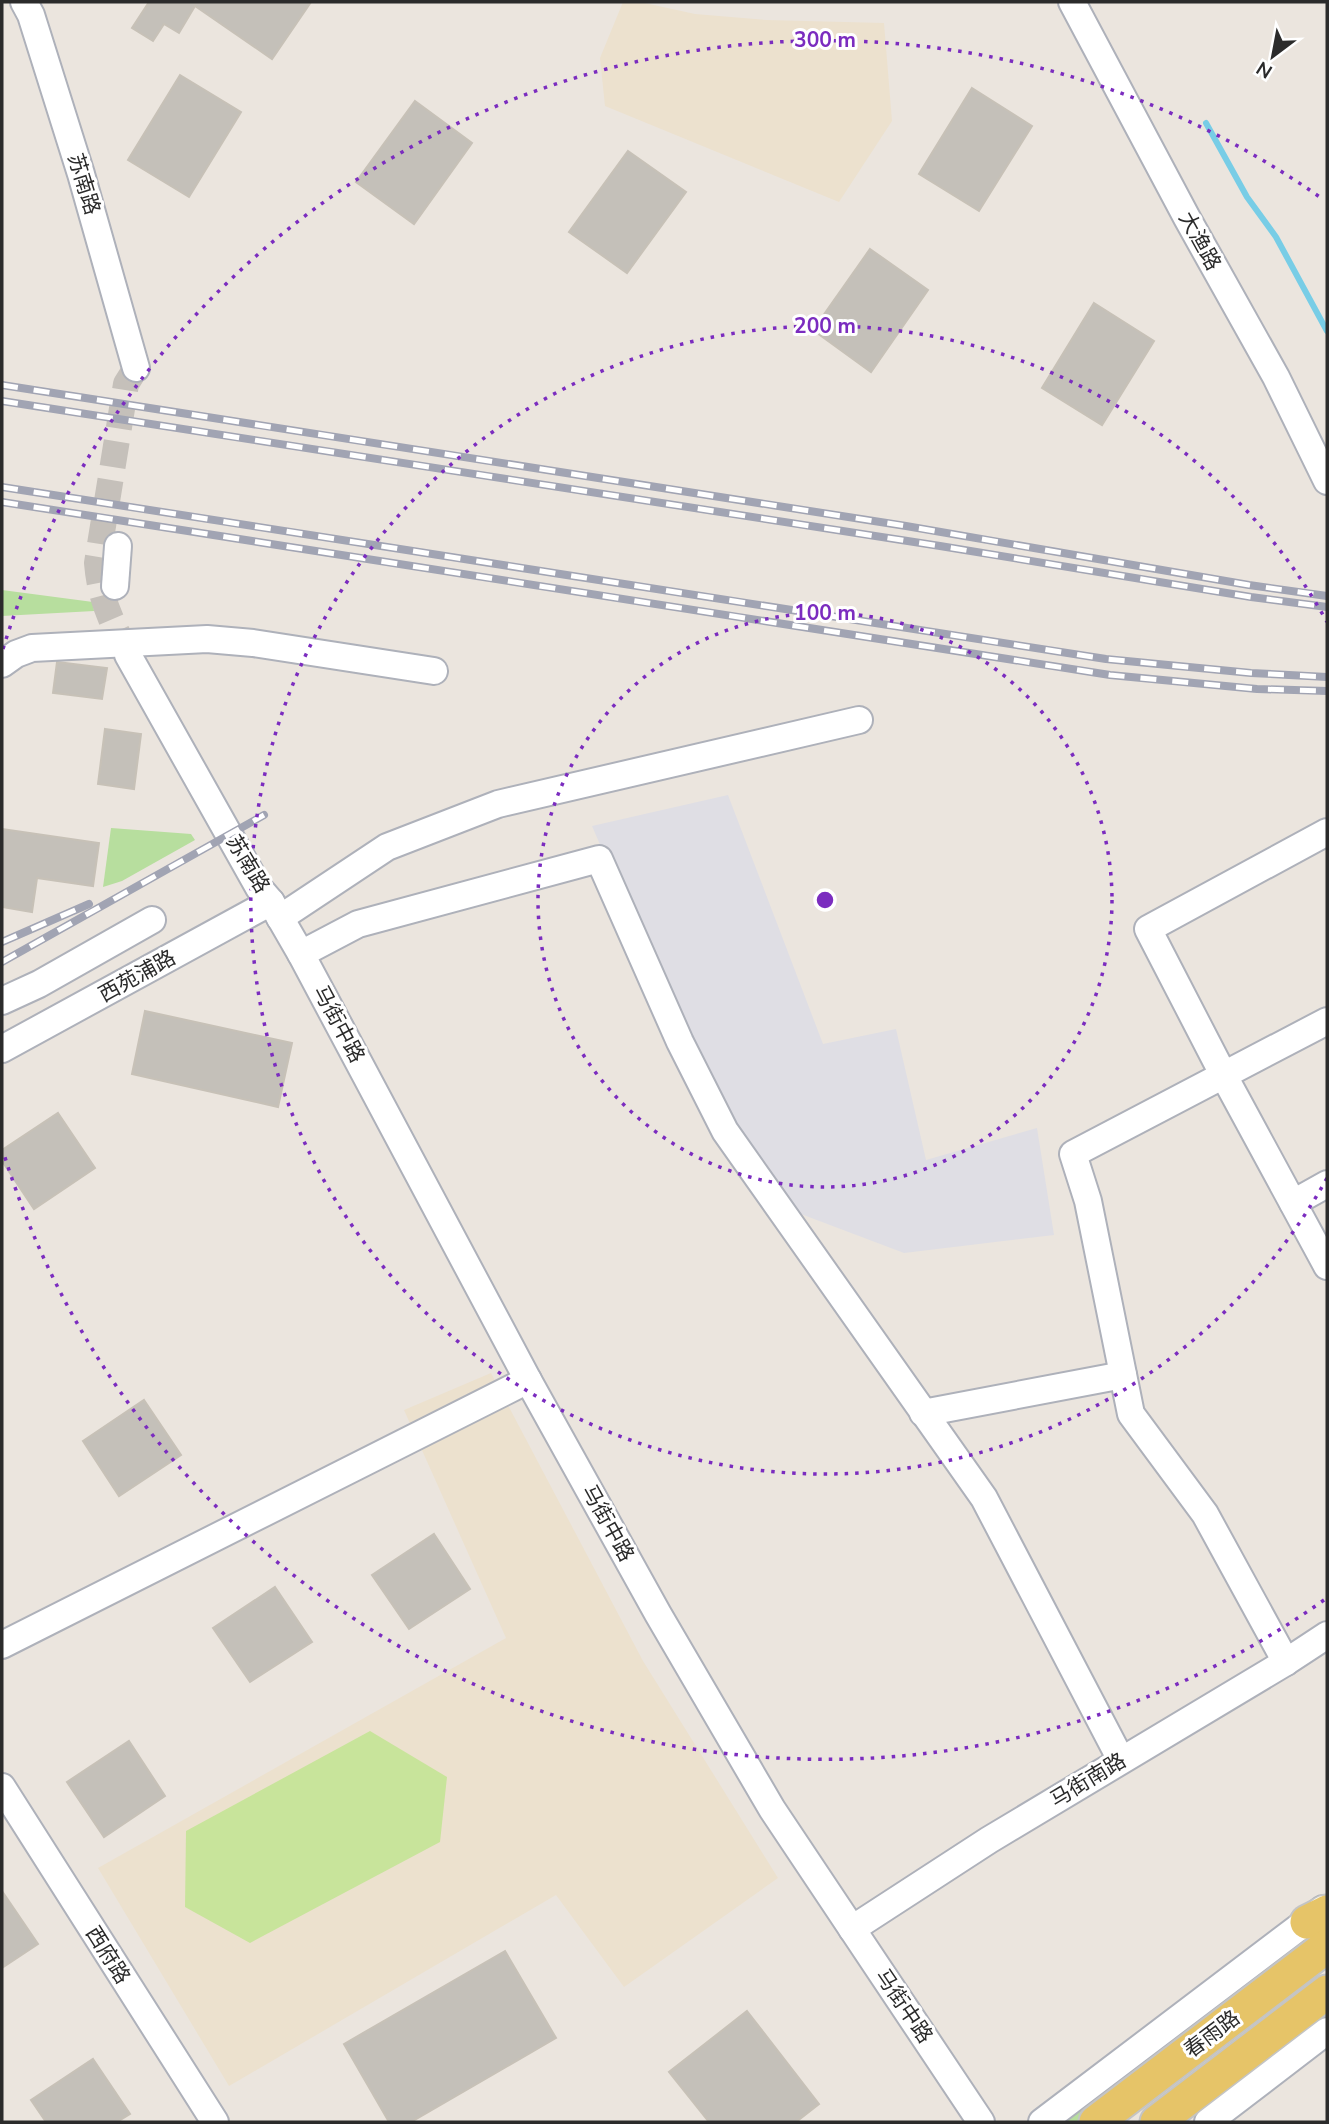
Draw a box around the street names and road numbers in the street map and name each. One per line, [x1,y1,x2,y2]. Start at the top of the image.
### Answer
street label: 苏南路 [61,150,107,218]
street label: 大渔路 [1172,207,1228,275]
street label: 苏南路 [220,830,276,898]
street label: 西苑浦路 [93,943,181,1009]
street label: 马街中路 [307,980,371,1068]
street label: 马街中路 [575,1479,641,1567]
street label: 马街南路 [1045,1746,1131,1814]
street label: 西府路 [79,1921,137,1989]
street label: 马街中路 [869,1963,939,2049]
street label: 春雨路 [1178,2004,1246,2064]

